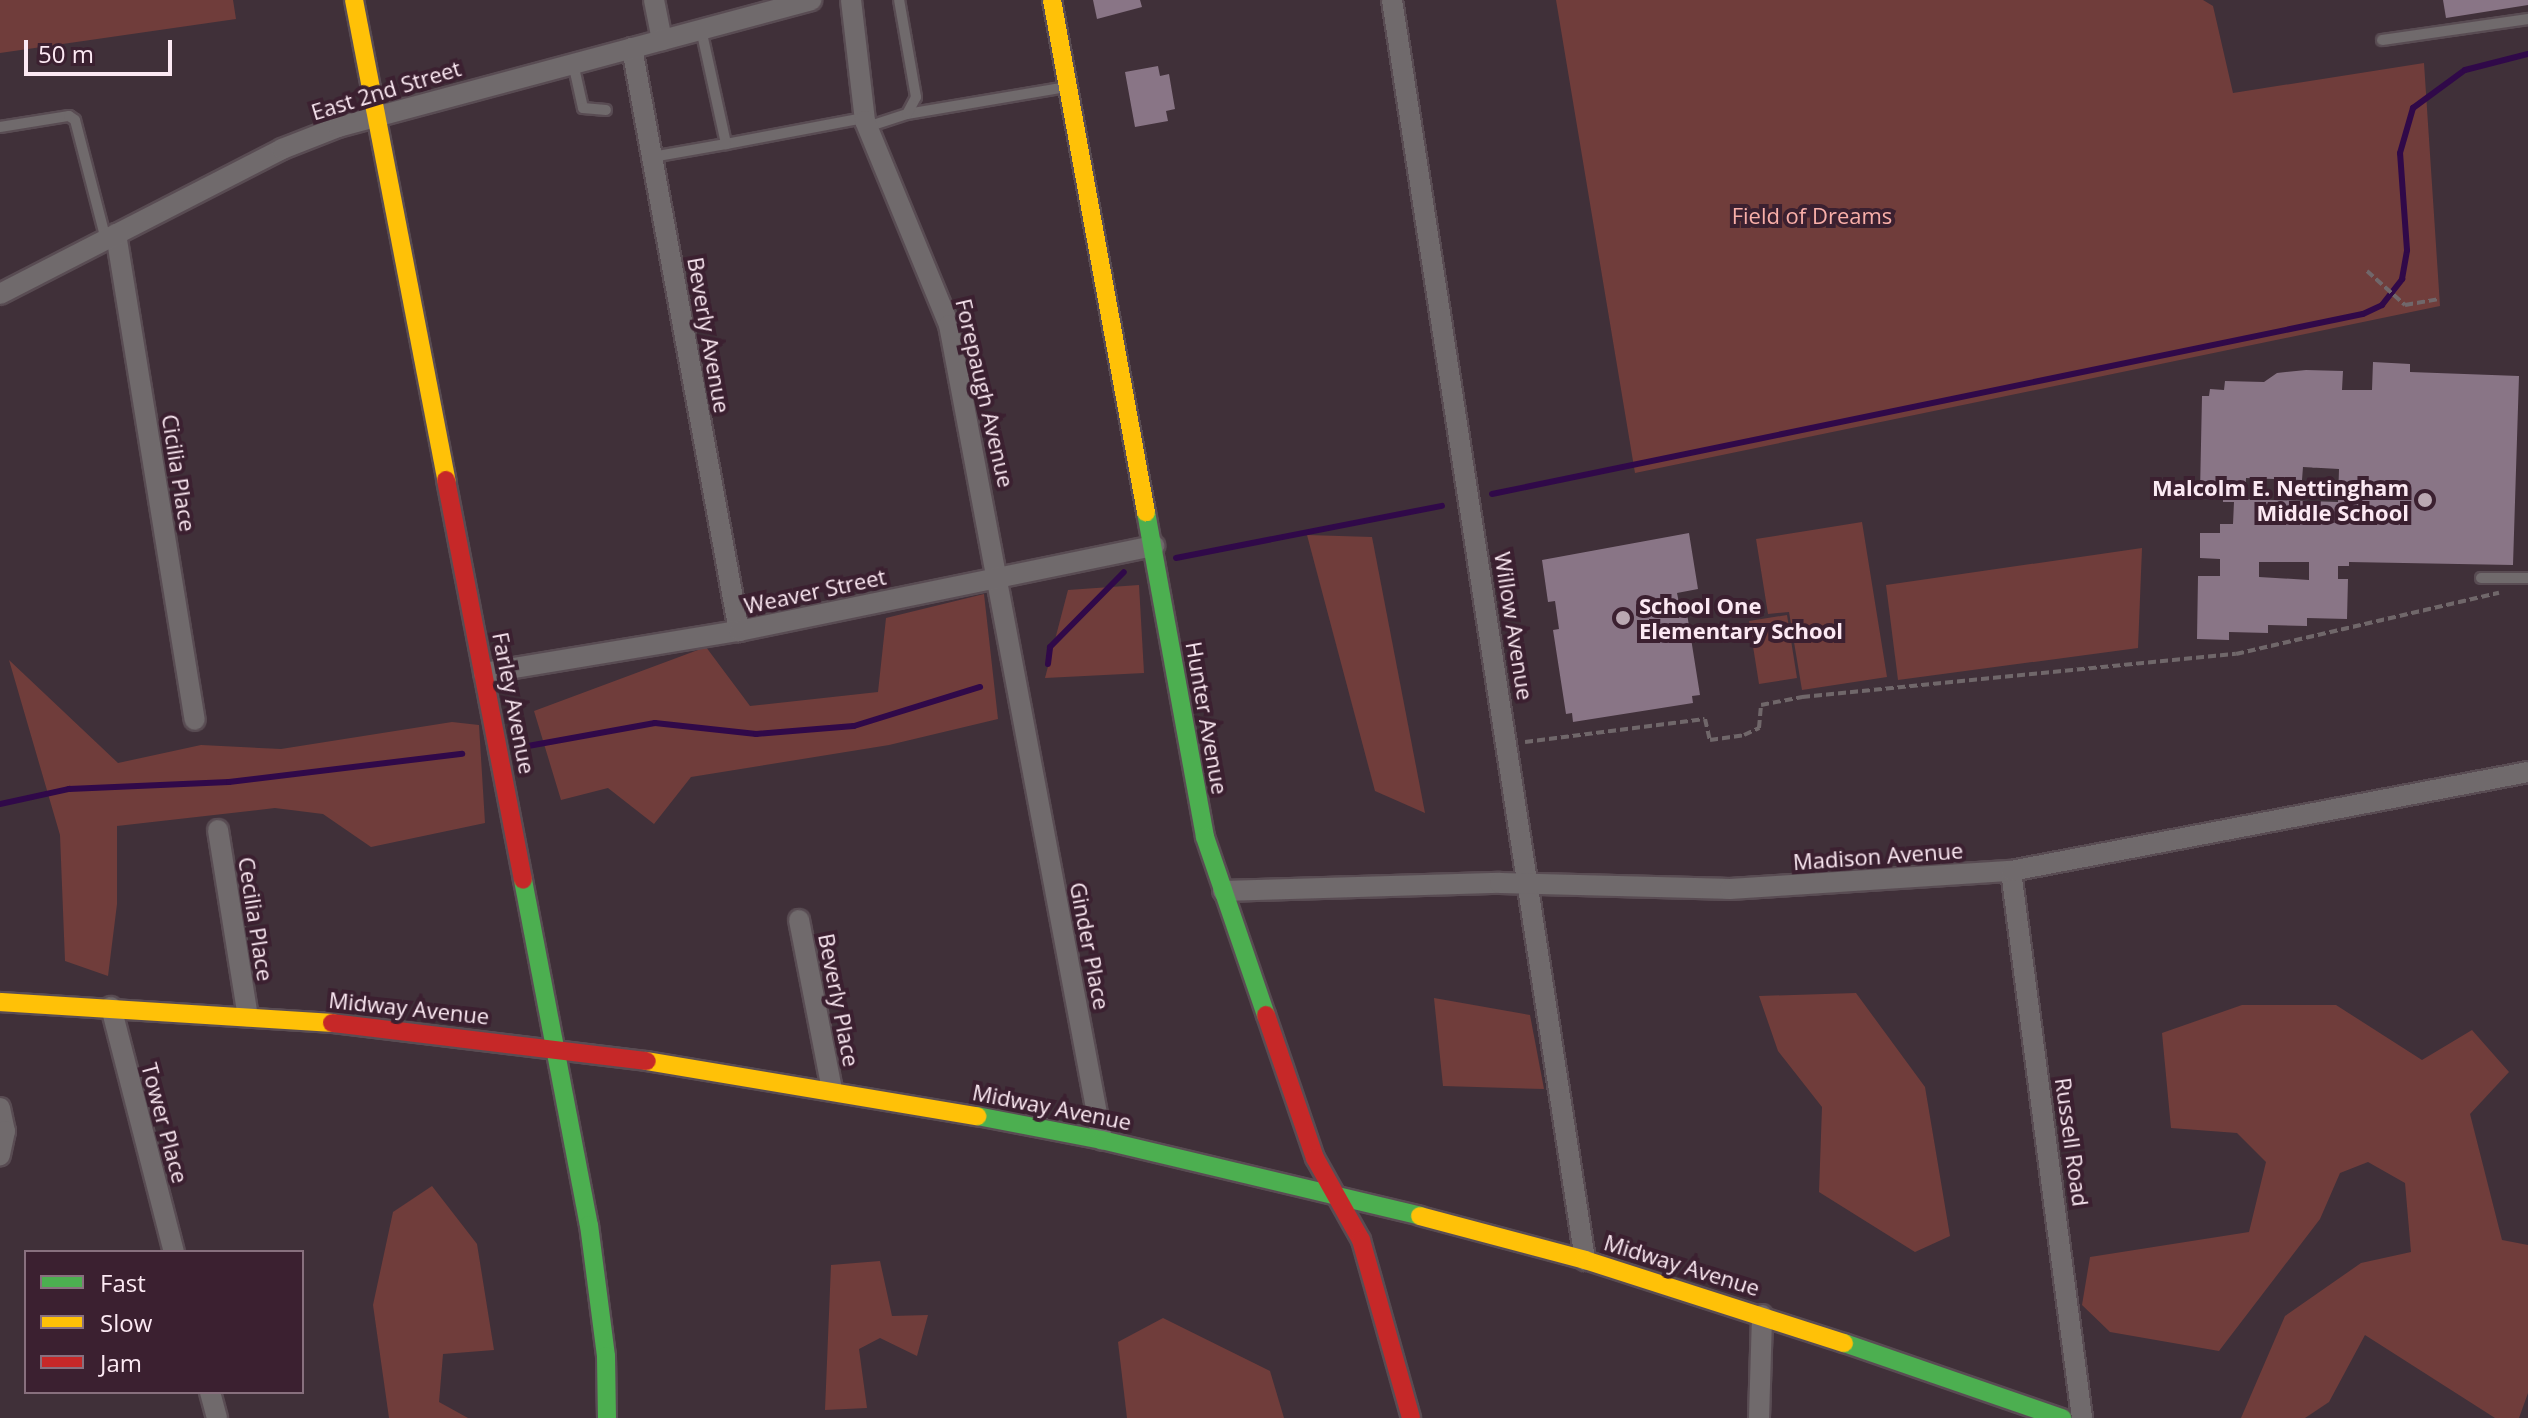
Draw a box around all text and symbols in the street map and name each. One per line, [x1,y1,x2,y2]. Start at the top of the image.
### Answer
scale bar [28,24,176,74]
text: 50 m [38,37,94,70]
street label: East 2nd Street [308,55,464,125]
park label: Field of Dreams [1732,203,1892,229]
street label: Beverly Avenue [682,255,736,415]
street label: Forepaugh Avenue [950,296,1020,490]
street label: Cicilia Place [157,412,201,534]
place label: Malcolm E. Nettingham Middle School [2152,474,2409,526]
marker: Malcolm E. Nettingham Middle School [2416,491,2434,509]
street label: Willow Avenue [1489,550,1539,702]
street label: Weaver Street [742,563,888,619]
place label: School One Elementary School [1639,592,1843,644]
marker: School One Elementary School [1614,609,1632,627]
street label: Farley Avenue [487,630,541,776]
street label: Hunter Avenue [1181,640,1233,796]
street label: Madison Avenue [1792,837,1964,875]
street label: Cecilia Place [233,855,279,983]
street label: Ginder Place [1065,880,1115,1012]
street label: Beverly Place [813,931,865,1069]
street label: Midway Avenue [327,986,491,1030]
street label: Tower Place [136,1060,194,1186]
street label: Russell Road [2050,1076,2094,1208]
street label: Midway Avenue [970,1079,1134,1135]
street label: Midway Avenue [1601,1229,1763,1301]
legend [24,1250,304,1394]
text: Fast [100,1266,146,1299]
text: Slow [100,1306,152,1339]
text: Jam [100,1346,142,1379]

